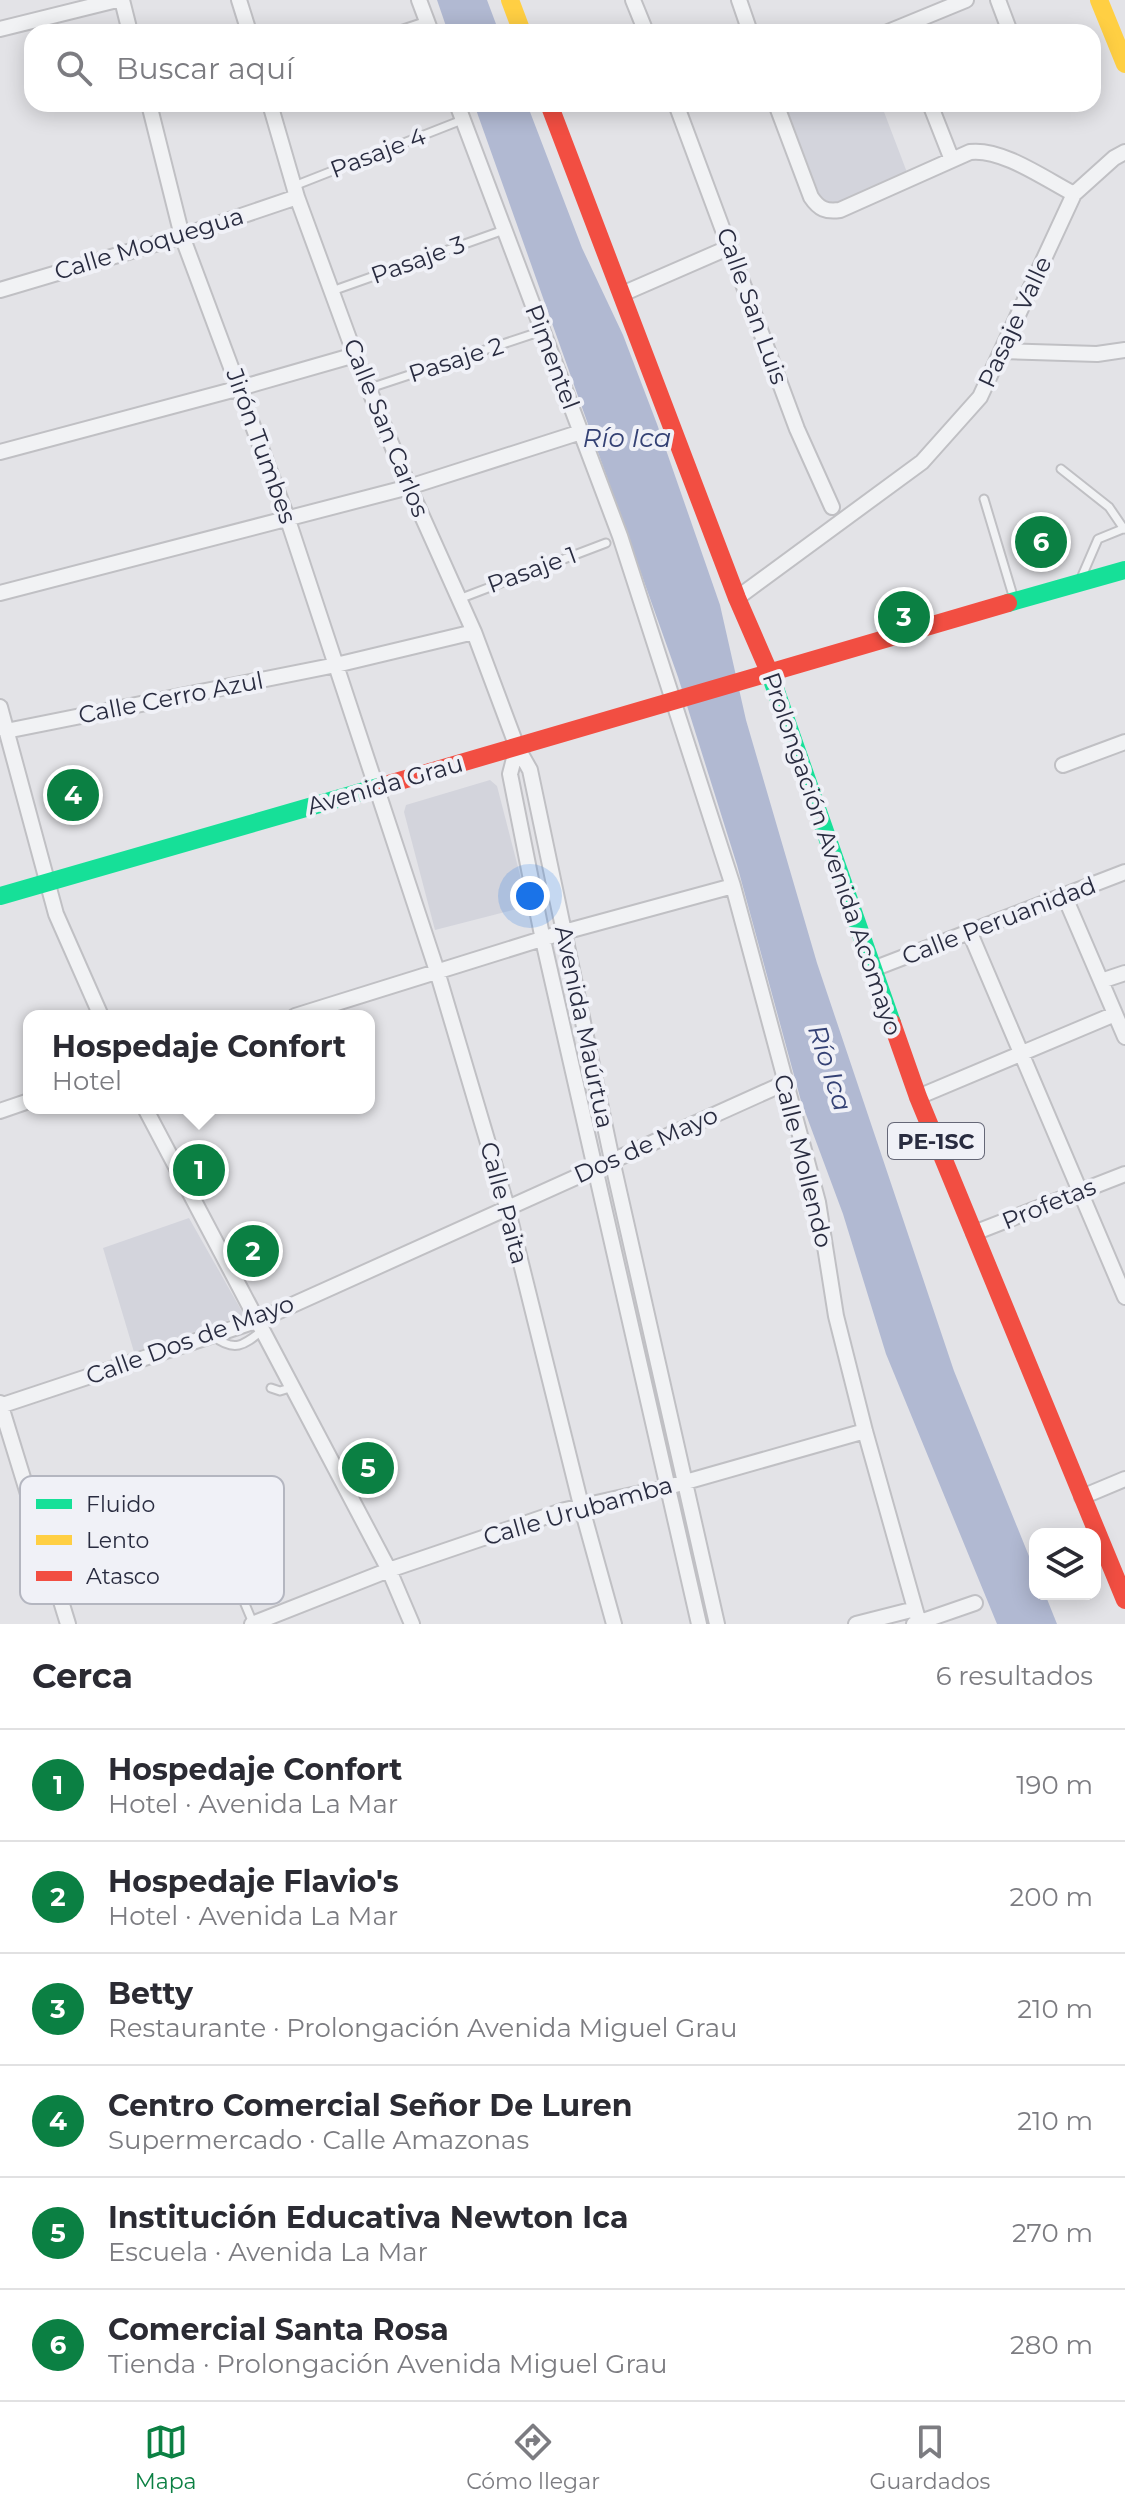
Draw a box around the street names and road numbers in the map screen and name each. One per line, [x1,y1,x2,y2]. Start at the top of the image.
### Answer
street label: Pasaje 4 [326,121,430,184]
street label: Calle Moquegua [51,201,247,286]
street label: Calle San Luis [711,224,794,388]
street label: Pasaje 3 [367,229,469,290]
street label: Pasaje Valle [972,252,1058,392]
street label: Pimentel [519,300,586,413]
street label: Pasaje 2 [405,331,507,388]
street label: Calle San Carlos [337,334,435,521]
street label: Jirón Tumbes [220,363,303,527]
street label: Pasaje 1 [483,540,580,599]
street label: Calle Cerro Azul [76,665,266,730]
street label: Prolongación Avenida Acomayo [757,668,908,1039]
street label: Avenida Grau [304,748,466,821]
street label: Calle Peruanidad [898,870,1100,971]
street label: Avenida Maúrtua [549,923,620,1131]
street label: Calle Mollendo [768,1071,839,1251]
street label: Dos de Mayo [569,1100,722,1189]
road number: PE-1SC [888,1123,984,1159]
street label: Calle Paita [474,1139,535,1267]
street label: Profetas [998,1172,1100,1235]
street label: Calle Dos de Mayo [82,1288,298,1391]
street label: Calle Urubamba [480,1470,676,1551]

